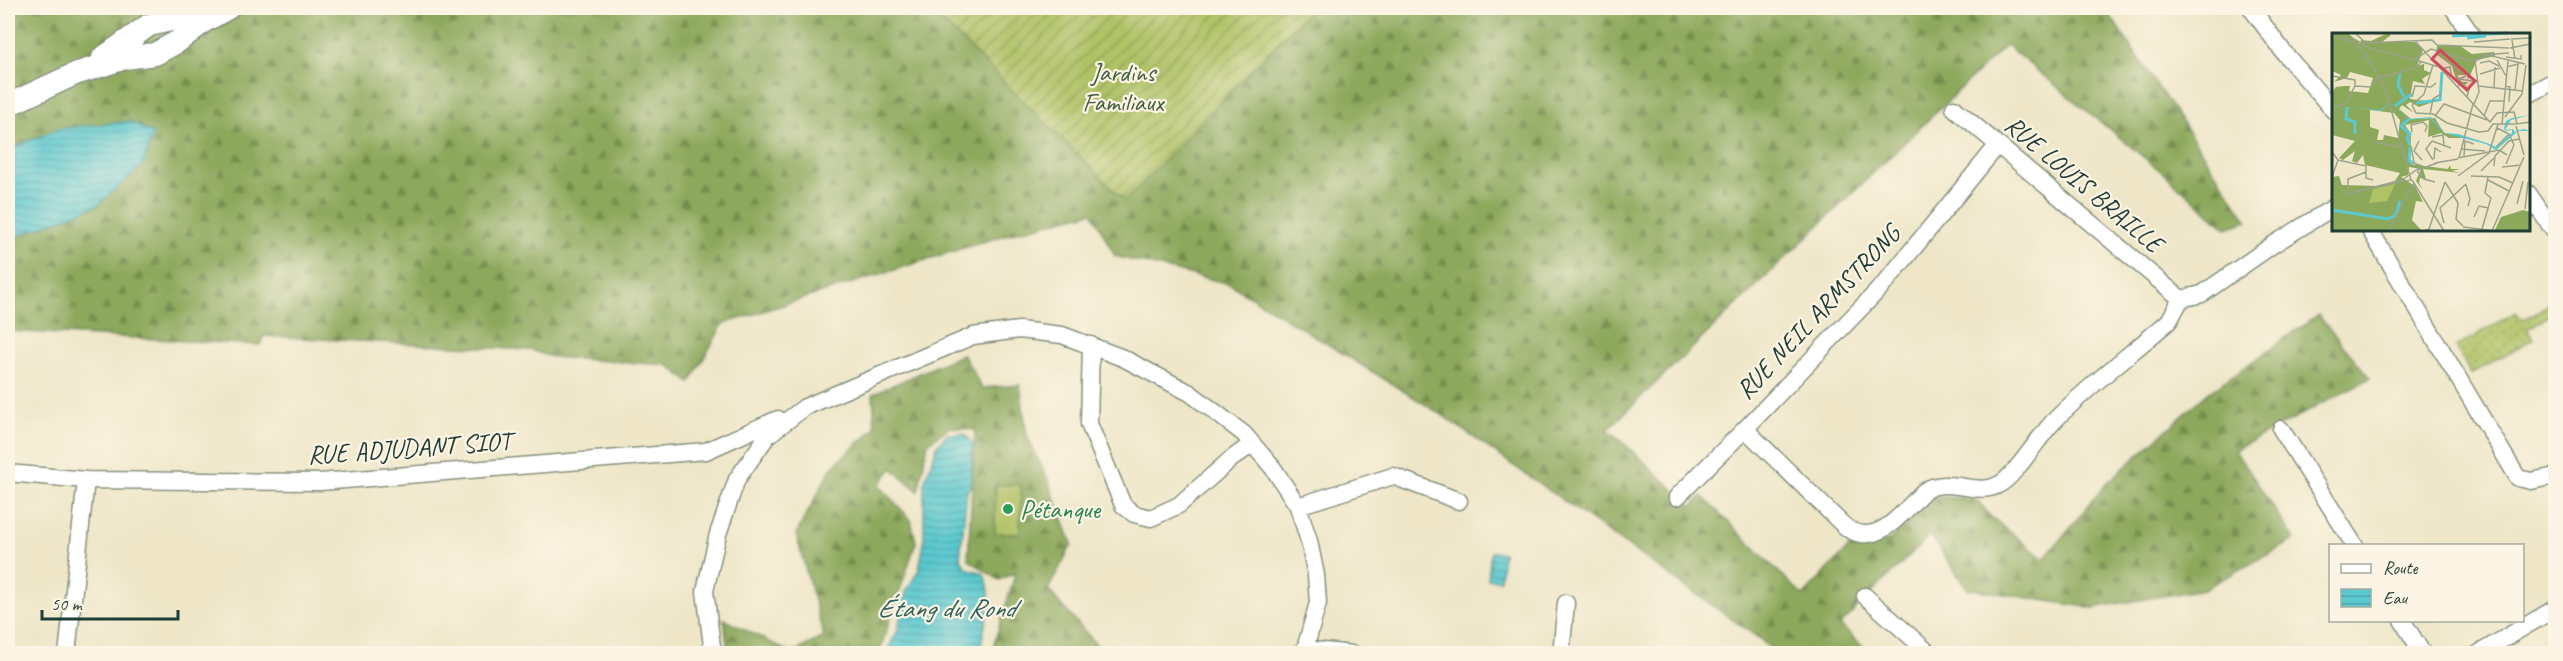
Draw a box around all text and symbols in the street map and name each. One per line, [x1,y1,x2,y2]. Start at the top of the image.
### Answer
inset map [2332,33,2530,231]
park label: Jardins Familiaux [1083,56,1166,119]
street label: RUE LOUIS BRAILLE [1998,108,2173,262]
street label: RUE NEIL ARMSTRONG [1729,216,1909,406]
street label: RUE ADJUDANT SIOT [306,424,518,472]
place label: Pétanque [1020,493,1102,526]
marker: Pétanque [1001,502,1015,516]
legend [2329,544,2524,622]
text: Route [2383,557,2418,579]
scale bar [42,583,178,621]
text: Eau [2383,587,2408,609]
water label: Étang du Rond [877,591,1023,625]
text: 50 m [51,593,84,615]

